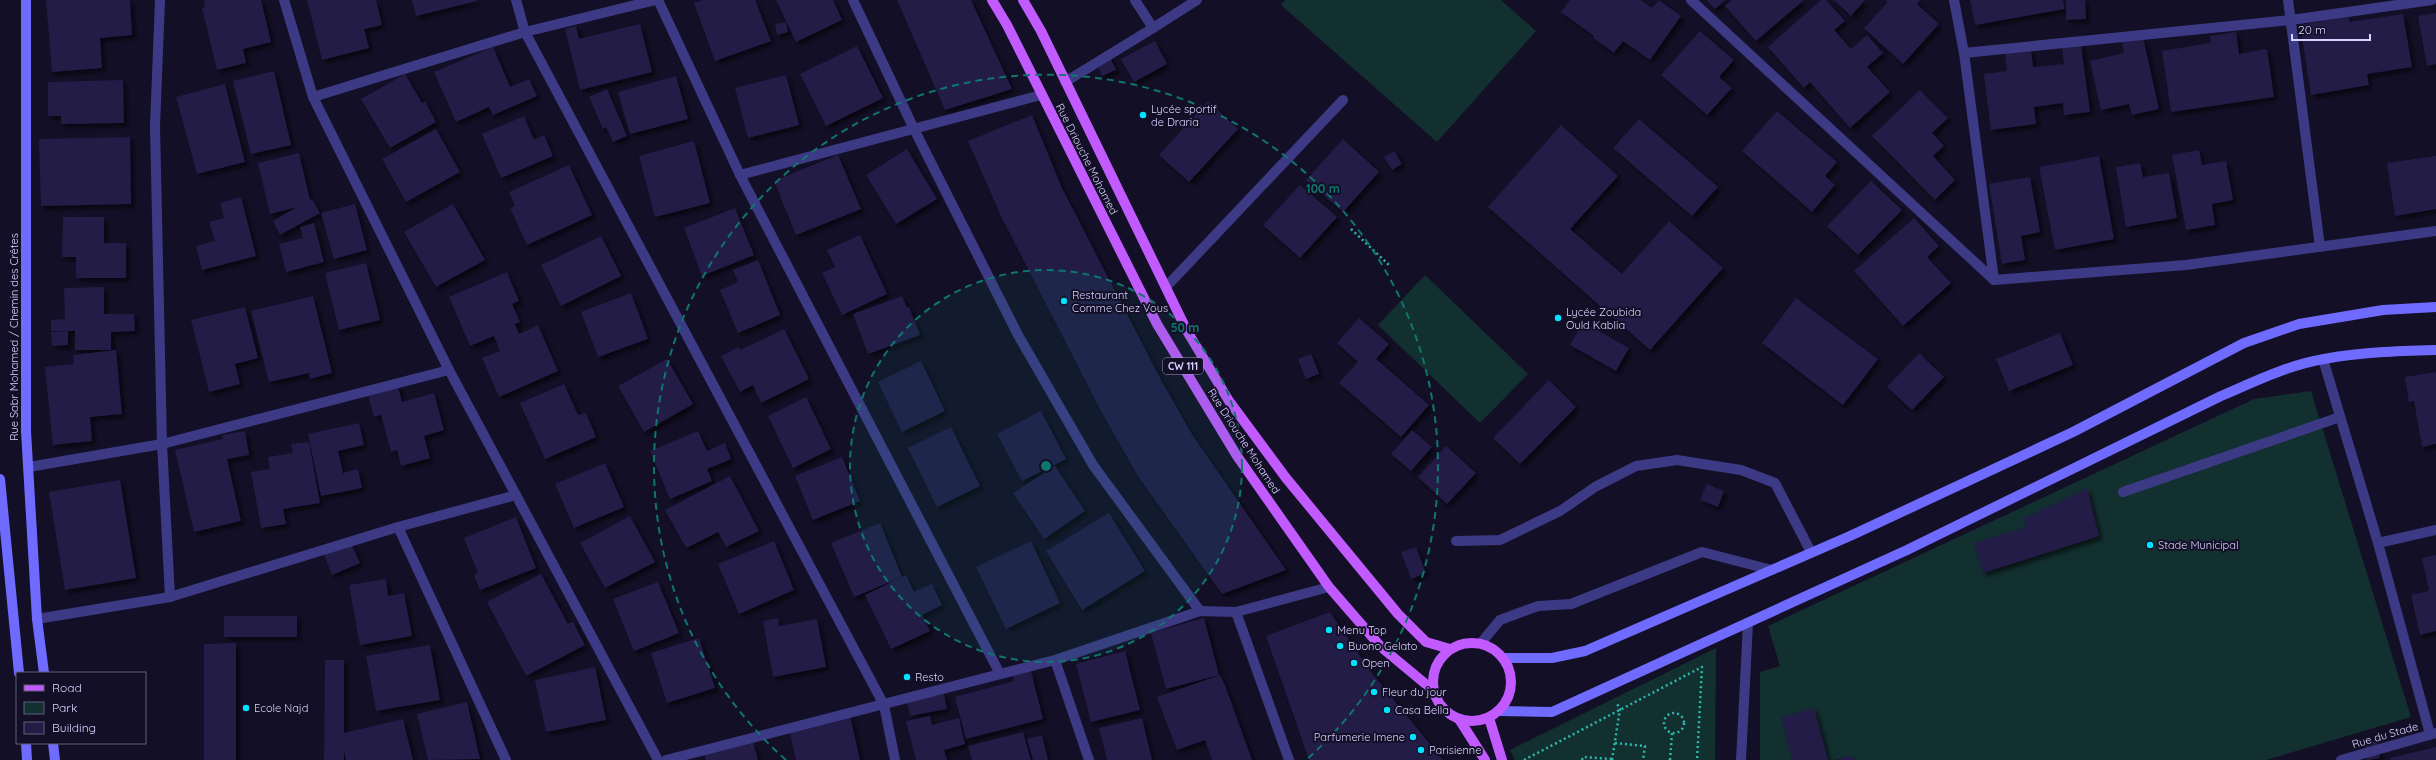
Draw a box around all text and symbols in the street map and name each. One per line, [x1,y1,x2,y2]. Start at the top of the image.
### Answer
scale bar [2292,16,2370,42]
text: 20 m [2298,22,2326,37]
street label: Rue Driouche Mohamed [1053,101,1121,217]
place label: Lycée sportif de Draria [1151,102,1217,129]
marker: Lycée sportif de Draria [1138,110,1148,120]
text: 100 m [1306,181,1340,196]
street label: Rue Sabr Mohamed / Chemin des Crêtes [7,233,21,441]
place label: Restaurant Comme Chez Vous [1072,288,1168,315]
marker: Restaurant Comme Chez Vous [1059,296,1069,306]
place label: Lycée Zoubida Ould Kablia [1566,305,1641,332]
marker: Lycée Zoubida Ould Kablia [1553,313,1563,323]
text: 50 m [1171,320,1199,335]
road number: CW 111 [1163,358,1203,374]
street label: Rue Driouche Mohamed [1205,386,1283,496]
centre of rings [1039,459,1053,473]
place label: Stade Municipal [2158,538,2238,552]
marker: Stade Municipal [2145,540,2155,550]
place label: Menu Top [1337,623,1387,637]
marker: Menu Top [1324,625,1334,635]
place label: Buono Gelato [1348,639,1418,653]
marker: Buono Gelato [1335,641,1345,651]
place label: Open [1362,656,1390,670]
marker: Open [1349,658,1359,668]
place label: Resto [915,670,944,684]
legend [16,672,146,744]
marker: Resto [902,672,912,682]
text: Road [52,680,82,695]
place label: Fleur du jour [1382,685,1447,699]
marker: Fleur du jour [1369,687,1379,697]
text: Park [52,700,77,715]
place label: Ecole Najd [254,701,308,715]
marker: Ecole Najd [241,703,251,713]
place label: Casa Bella [1395,703,1449,717]
marker: Casa Bella [1382,705,1392,715]
street label: Rue du Stade [2350,719,2420,751]
text: Building [52,720,96,735]
place label: Parfumerie Imene [1314,730,1405,744]
marker: Parfumerie Imene [1408,732,1418,742]
place label: Parisienne [1429,743,1481,757]
marker: Parisienne [1416,745,1426,755]

